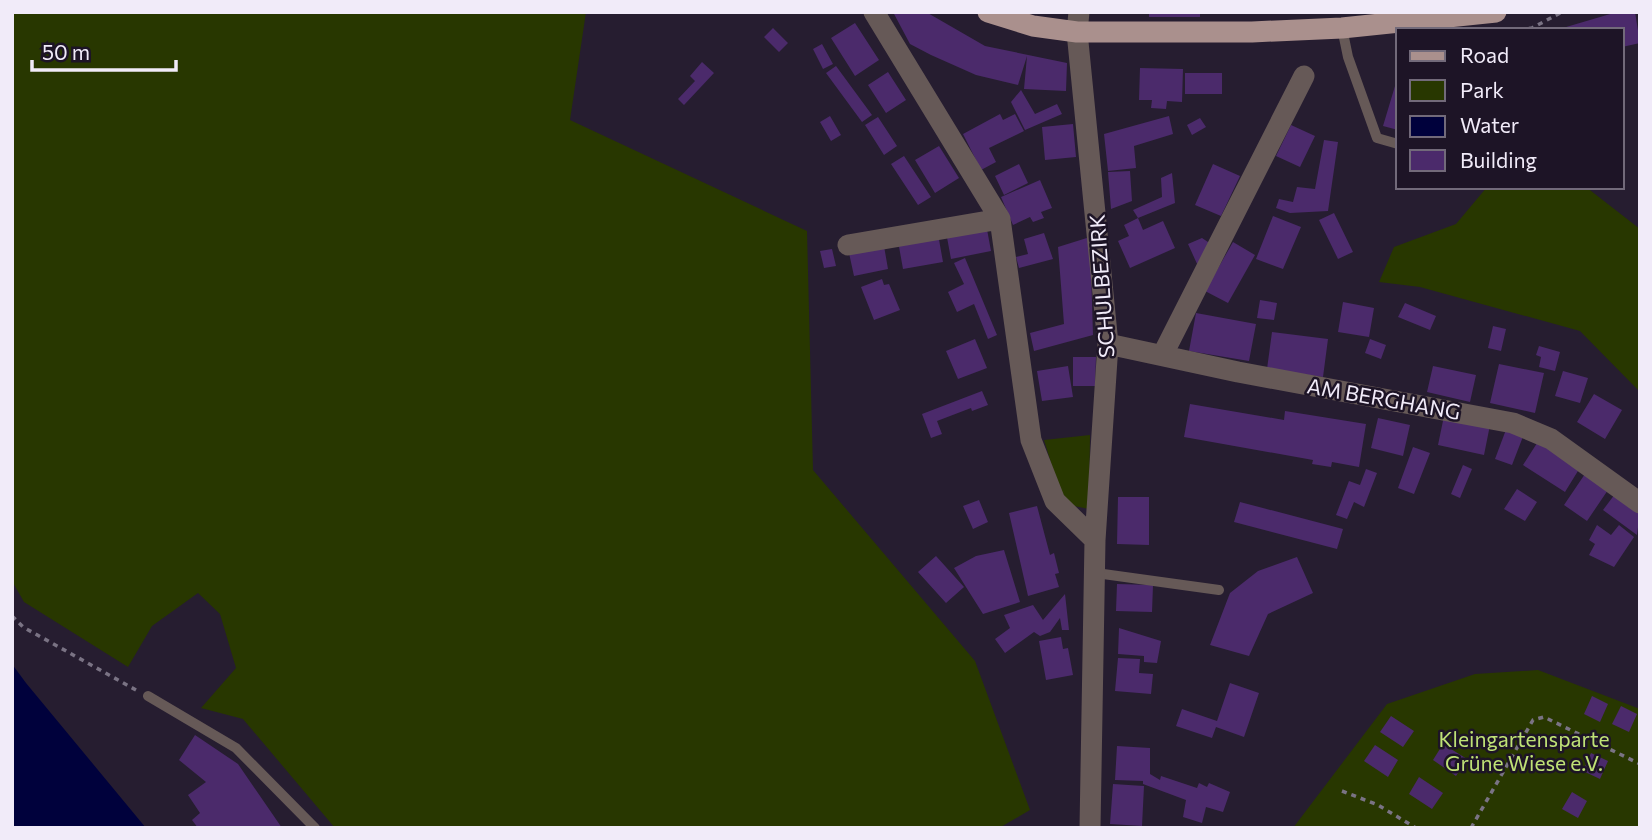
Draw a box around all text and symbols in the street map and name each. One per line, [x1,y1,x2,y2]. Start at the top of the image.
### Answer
scale bar [32,28,175,72]
legend [1396,28,1624,189]
text: 50 m [42,39,90,64]
text: Road [1460,42,1509,67]
text: Park [1460,77,1504,102]
text: Water [1460,112,1519,137]
text: Building [1460,147,1537,172]
street label: SCHULBEZIRK [1084,213,1118,359]
street label: AM BERGHANG [1305,372,1463,424]
park label: Kleingartensparte Grüne Wiese e.V. [1439,726,1610,775]

